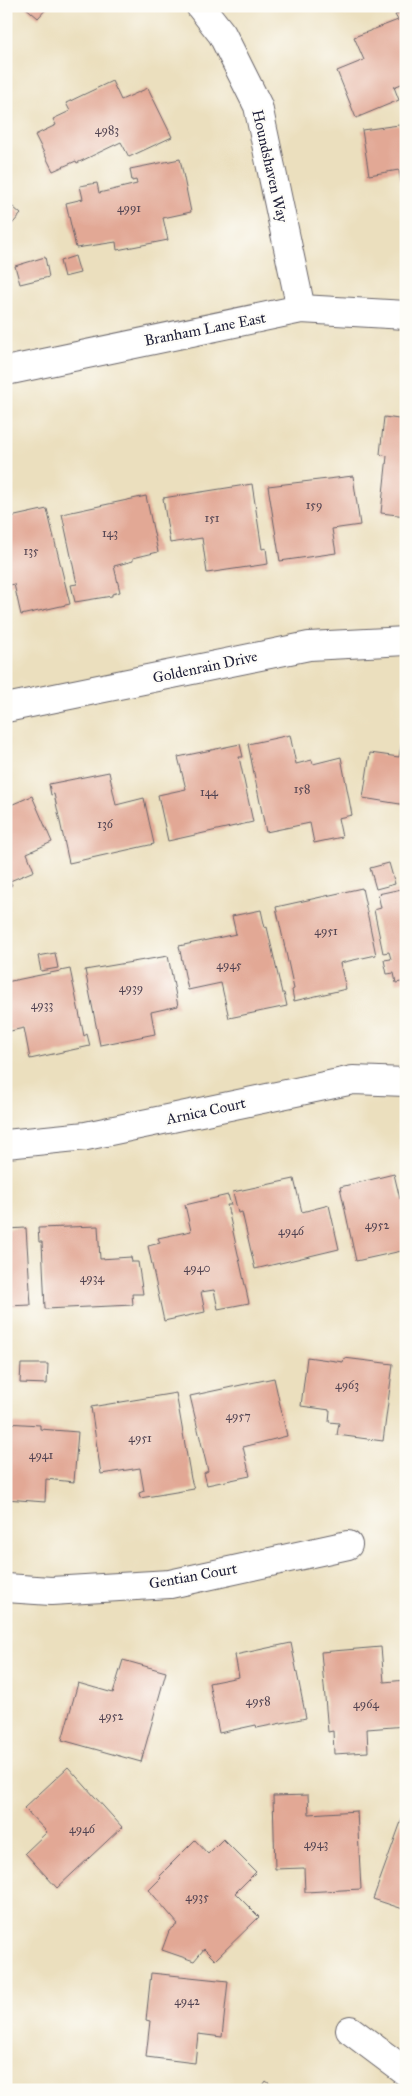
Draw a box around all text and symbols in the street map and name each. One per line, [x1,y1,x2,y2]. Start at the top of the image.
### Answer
street label: Houndshaven Way [248,108,292,225]
house number: 4983 [95,123,119,137]
house number: 4991 [117,201,141,215]
street label: Branham Lane East [143,308,268,350]
house number: 159 [306,498,322,512]
house number: 151 [205,511,220,525]
house number: 143 [102,526,118,540]
house number: 135 [23,544,39,558]
street label: Goldenrain Drive [151,647,259,687]
house number: 158 [294,782,310,796]
house number: 144 [200,785,218,799]
house number: 136 [97,817,114,831]
house number: 4951 [314,924,338,938]
house number: 4945 [216,958,242,972]
house number: 4939 [119,981,143,995]
house number: 4933 [31,998,54,1012]
street label: Arnica Court [164,1094,248,1128]
house number: 4952 [365,1218,389,1232]
house number: 4946 [278,1224,305,1238]
house number: 4940 [184,1261,210,1275]
house number: 4934 [80,1271,105,1285]
house number: 4963 [335,1378,359,1392]
house number: 4957 [225,1409,251,1423]
house number: 4951 [128,1431,152,1445]
house number: 4941 [29,1448,54,1462]
street label: Gentian Court [148,1559,239,1593]
house number: 4958 [245,1694,271,1708]
house number: 4964 [353,1697,379,1711]
house number: 4952 [99,1709,123,1723]
house number: 4946 [69,1822,96,1836]
house number: 4943 [304,1837,329,1851]
house number: 4935 [185,1890,209,1904]
house number: 4942 [174,1994,200,2008]

